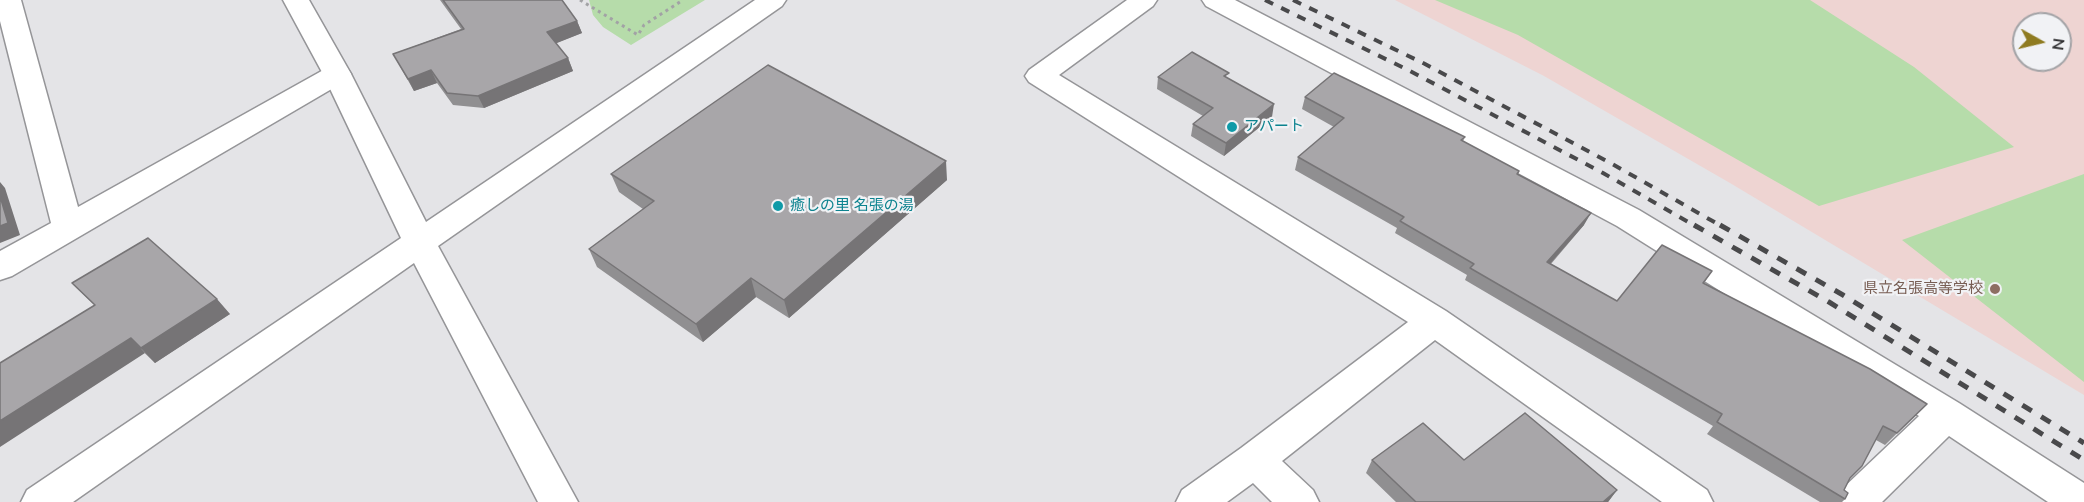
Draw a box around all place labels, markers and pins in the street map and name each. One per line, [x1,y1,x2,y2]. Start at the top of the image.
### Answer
place label: アパート [1244,118,1304,136]
marker: アパート [1225,120,1239,134]
place label: 癒しの里 名張の湯 [790,197,914,215]
marker: 癒しの里 名張の湯 [771,199,785,213]
place label: 県立名張高等学校 [1863,280,1983,298]
marker: 県立名張高等学校 [1988,282,2002,296]

